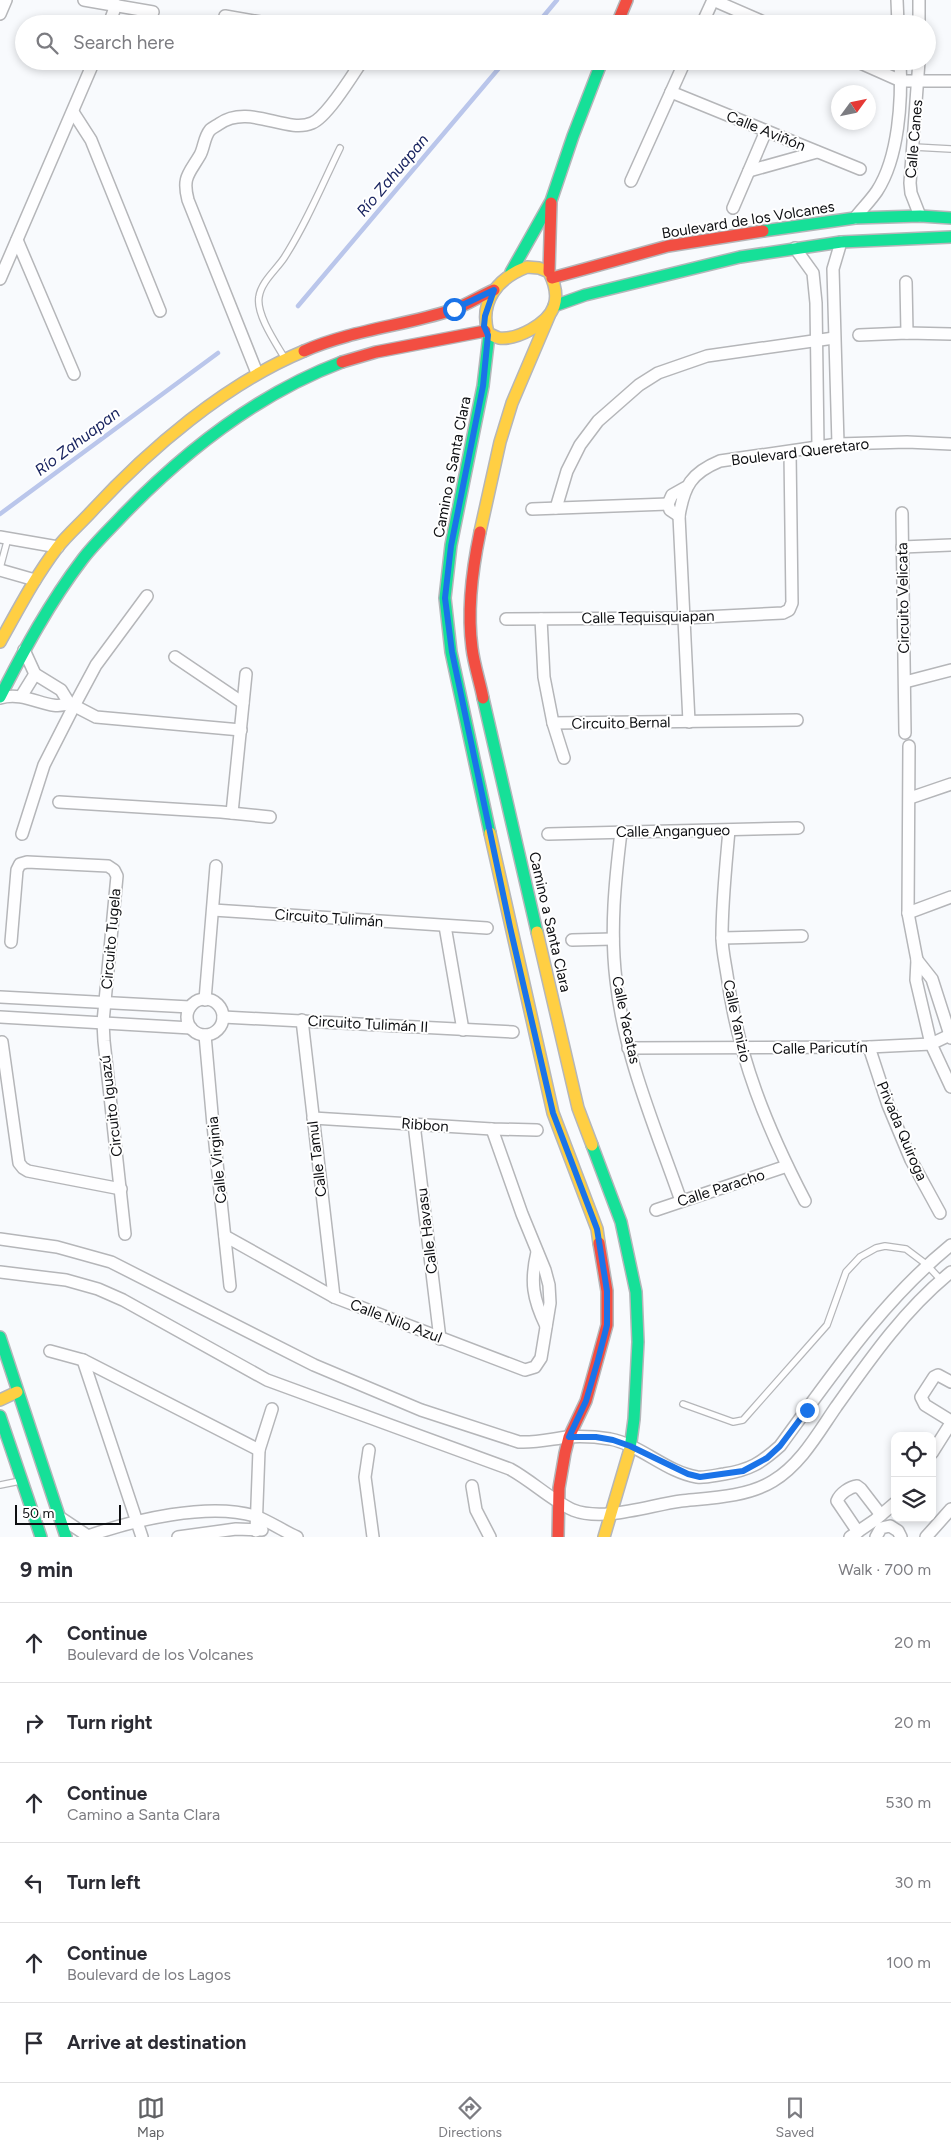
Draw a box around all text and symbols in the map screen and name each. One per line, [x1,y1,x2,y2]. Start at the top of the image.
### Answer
search box [15,15,936,70]
icon: search [33,29,61,57]
text: Search here [73,31,175,54]
north arrow [831,85,876,130]
street label: Calle Canes [902,99,926,179]
street label: Calle Aviñón [724,107,808,155]
water label: Río Zahuapan [352,130,432,220]
street label: Boulevard de los Volcanes [660,197,836,243]
route start [443,298,466,321]
street label: Camino a Santa Clara [429,395,475,539]
water label: Río Zahuapan [31,403,124,480]
street label: Boulevard Queretaro [730,435,870,469]
street label: Circuito Velicata [893,542,913,654]
street label: Calle Tequisquiapan [581,607,715,627]
street label: Circuito Bernal [571,713,671,733]
street label: Calle Angangueo [616,821,731,841]
street label: Camino a Santa Clara [525,850,575,994]
street label: Circuito Tugela [98,888,124,990]
street label: Circuito Tulimán [274,905,384,931]
street label: Calle Yacatas [608,975,644,1065]
street label: Calle Yanizio [719,978,755,1064]
street label: Circuito Tulimán II [307,1012,429,1036]
street label: Calle Paricutín [772,1038,868,1058]
street label: Circuito Iguazú [96,1054,126,1158]
street label: Privada Quiroga [873,1079,931,1183]
street label: Ribbon [401,1114,449,1136]
street label: Calle Virginia [203,1115,231,1205]
street label: Calle Tamul [303,1120,331,1198]
street label: Calle Paracho [675,1165,767,1211]
street label: Calle Havasu [413,1187,441,1275]
street label: Calle Nilo Azul [348,1295,444,1347]
route end [796,1399,819,1422]
map controls [891,1432,936,1522]
button: locate [891,1432,936,1477]
button: layers [891,1477,936,1522]
scale bar [15,1502,121,1525]
text: 50 m [22,1505,54,1522]
text: 9 min [20,1557,73,1582]
text: Walk · 700 m [838,1560,931,1579]
text: Continue [67,1622,147,1645]
icon: ahead [20,1629,48,1657]
text: 20 m [894,1633,931,1652]
text: Boulevard de los Volcanes [67,1645,254,1664]
icon: right [20,1709,48,1737]
text: Turn right [67,1711,153,1734]
text: 20 m [894,1713,931,1732]
text: Continue [67,1782,147,1805]
icon: ahead [20,1789,48,1817]
text: 530 m [885,1793,931,1812]
text: Camino a Santa Clara [67,1805,220,1824]
icon: left [20,1869,48,1897]
text: Turn left [67,1871,141,1894]
text: 30 m [894,1873,931,1892]
text: Continue [67,1942,147,1965]
icon: ahead [20,1949,48,1977]
text: 100 m [886,1953,931,1972]
text: Boulevard de los Lagos [67,1965,231,1984]
icon: arrive [20,2029,48,2057]
text: Arrive at destination [67,2031,246,2054]
tab: Map [137,2094,165,2141]
tab: Directions [438,2094,502,2141]
tab: Saved [776,2094,814,2141]

